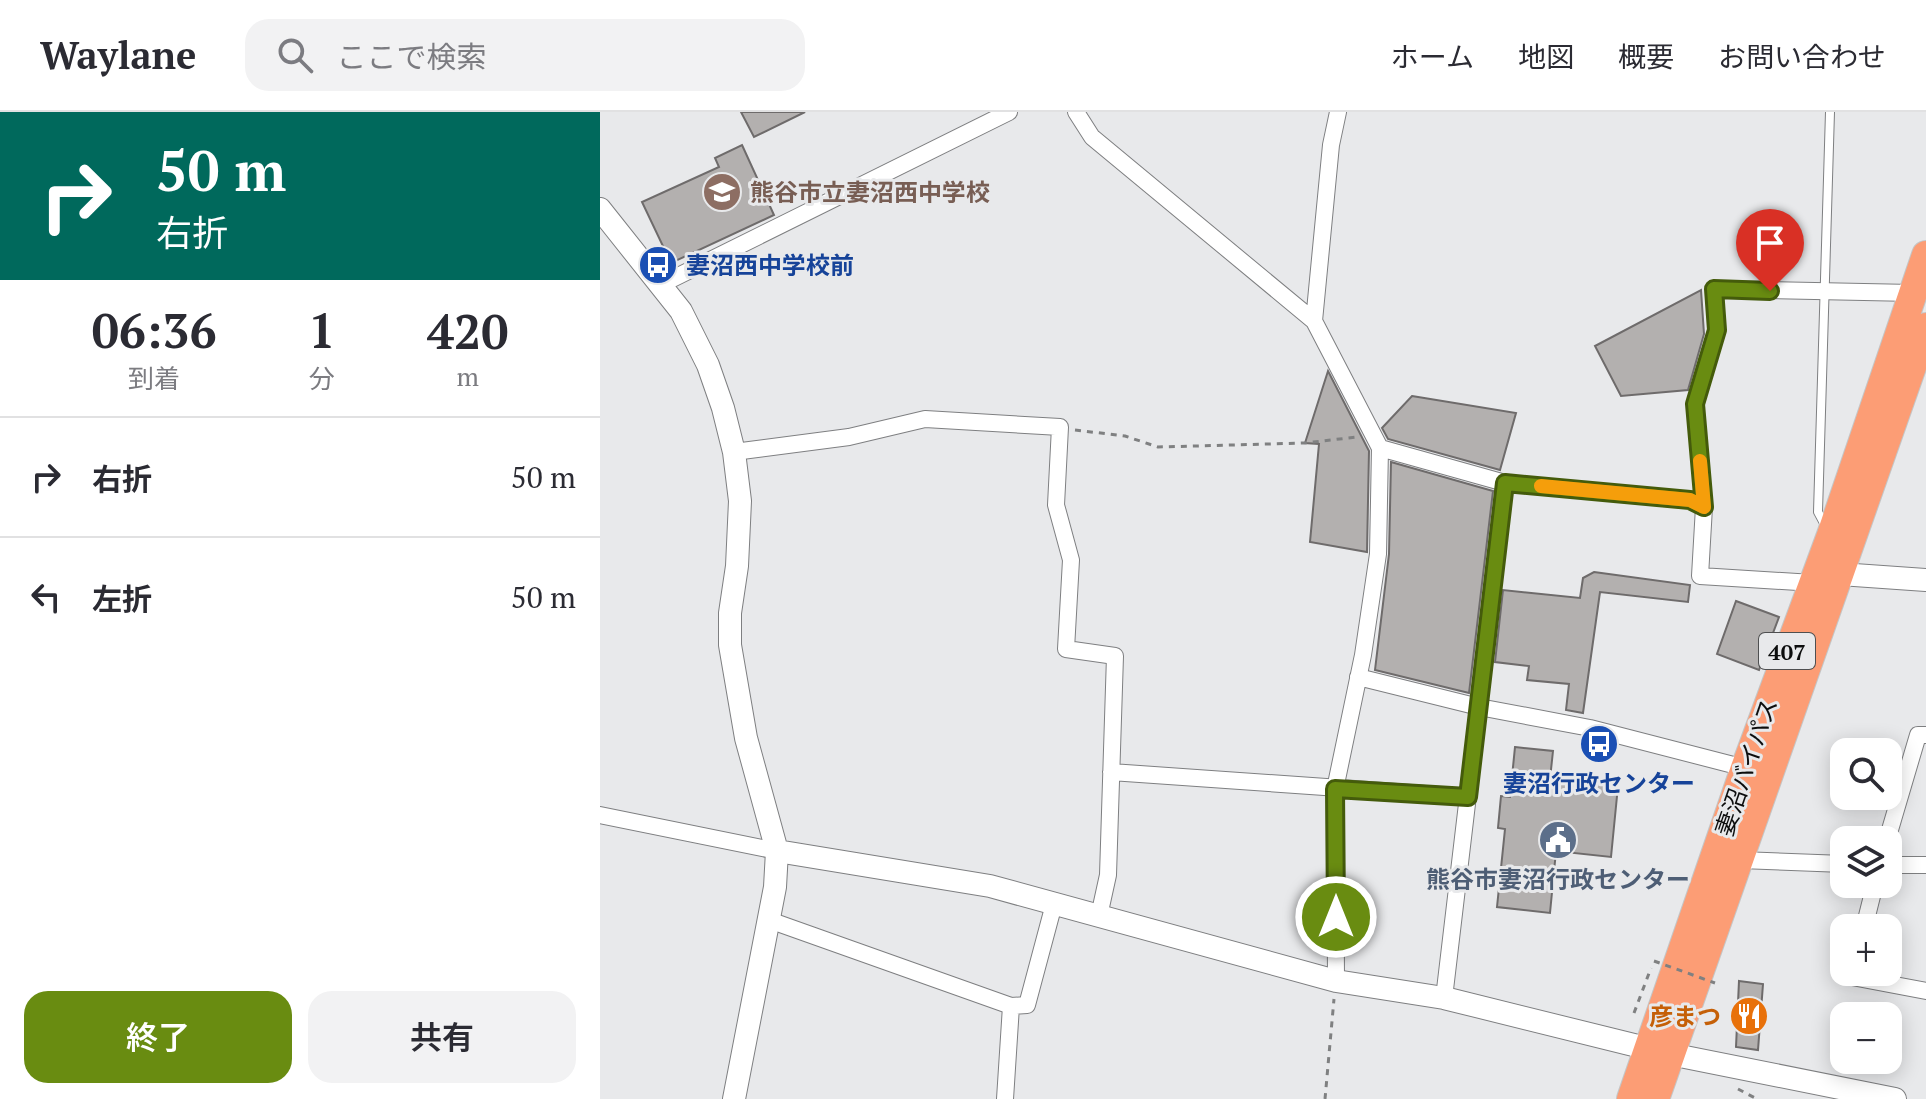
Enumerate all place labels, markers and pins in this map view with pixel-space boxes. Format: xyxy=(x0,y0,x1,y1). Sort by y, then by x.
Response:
school or university icon: 熊谷市立妻沼西中学校 xyxy=(701,171,743,213)
place label: 熊谷市立妻沼西中学校 xyxy=(750,176,990,208)
pin xyxy=(1736,209,1804,291)
bus stop icon: 妻沼西中学校前 xyxy=(637,244,679,286)
place label: 妻沼西中学校前 xyxy=(686,249,854,281)
bus stop icon: 妻沼行政センター xyxy=(1578,723,1620,765)
place label: 妻沼行政センター xyxy=(1503,767,1695,799)
public building icon: 熊谷市妻沼行政センター xyxy=(1537,819,1579,861)
place label: 熊谷市妻沼行政センター xyxy=(1426,863,1690,895)
restaurant icon: 彦まつ xyxy=(1728,995,1770,1037)
place label: 彦まつ xyxy=(1649,1000,1721,1032)

